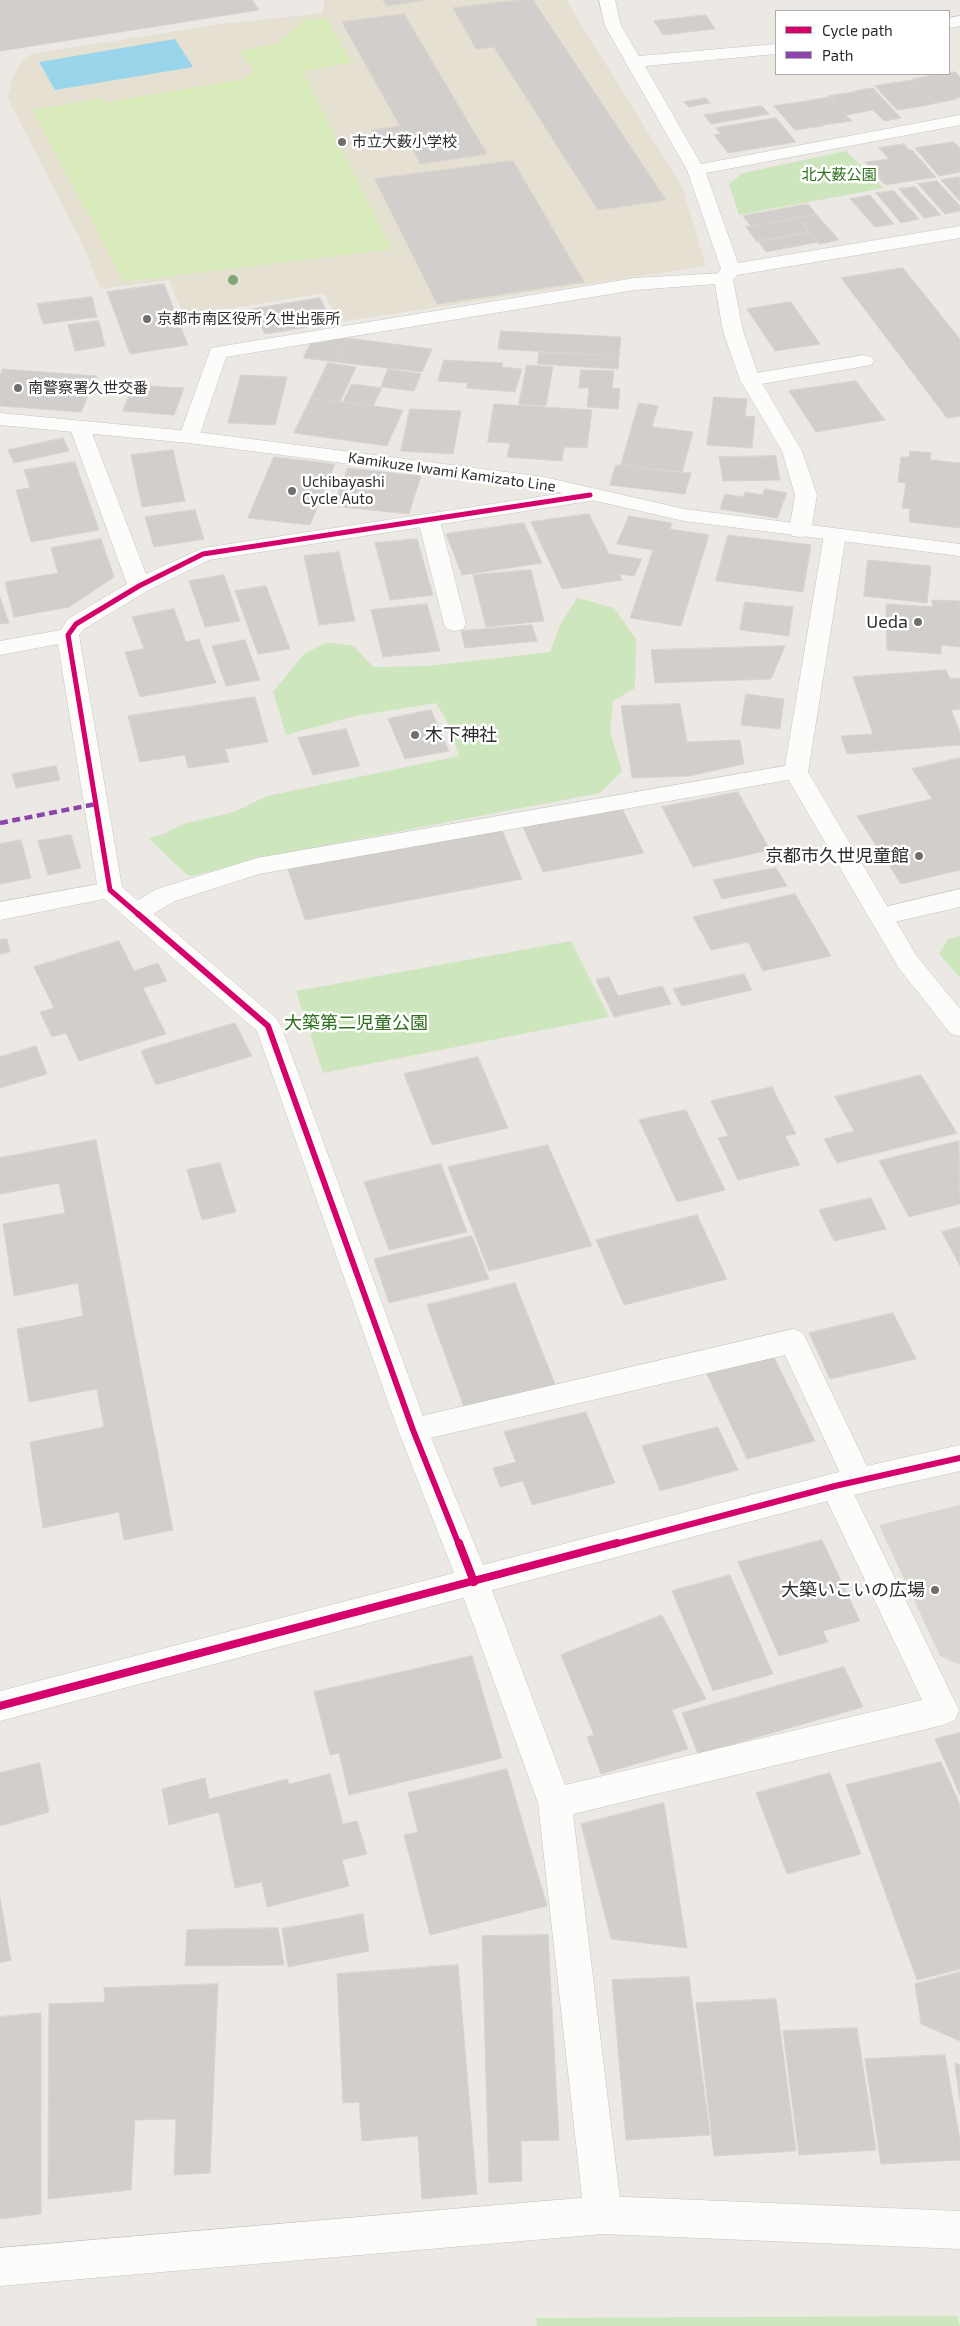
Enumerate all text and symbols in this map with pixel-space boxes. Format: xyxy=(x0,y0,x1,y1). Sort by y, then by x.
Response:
legend xyxy=(775,10,950,75)
text: Cycle path xyxy=(822,21,893,39)
text: Path xyxy=(822,46,853,64)
place label: 市立大薮小学校 xyxy=(352,133,457,151)
marker: 市立大薮小学校 xyxy=(336,136,348,148)
park label: 北大薮公園 xyxy=(802,166,876,184)
place label: 京都市南区役所 久世出張所 xyxy=(157,310,340,328)
marker: 京都市南区役所 久世出張所 xyxy=(141,313,153,325)
place label: 南警察署久世交番 xyxy=(28,379,148,397)
marker: 南警察署久世交番 xyxy=(12,382,24,394)
street label: Kamikuze Iwami Kamizato Line xyxy=(347,449,557,495)
place label: Uchibayashi Cycle Auto xyxy=(302,473,385,508)
marker: Uchibayashi Cycle Auto xyxy=(286,485,298,497)
place label: Ueda xyxy=(866,611,908,633)
marker: Ueda xyxy=(912,616,924,628)
place label: 木下神社 xyxy=(425,724,497,746)
marker: 木下神社 xyxy=(409,729,421,741)
place label: 京都市久世児童館 xyxy=(765,845,909,867)
marker: 京都市久世児童館 xyxy=(913,850,925,862)
park label: 大築第二児童公園 xyxy=(284,1012,428,1034)
place label: 大築いこいの広場 xyxy=(781,1579,925,1601)
marker: 大築いこいの広場 xyxy=(929,1584,941,1596)

